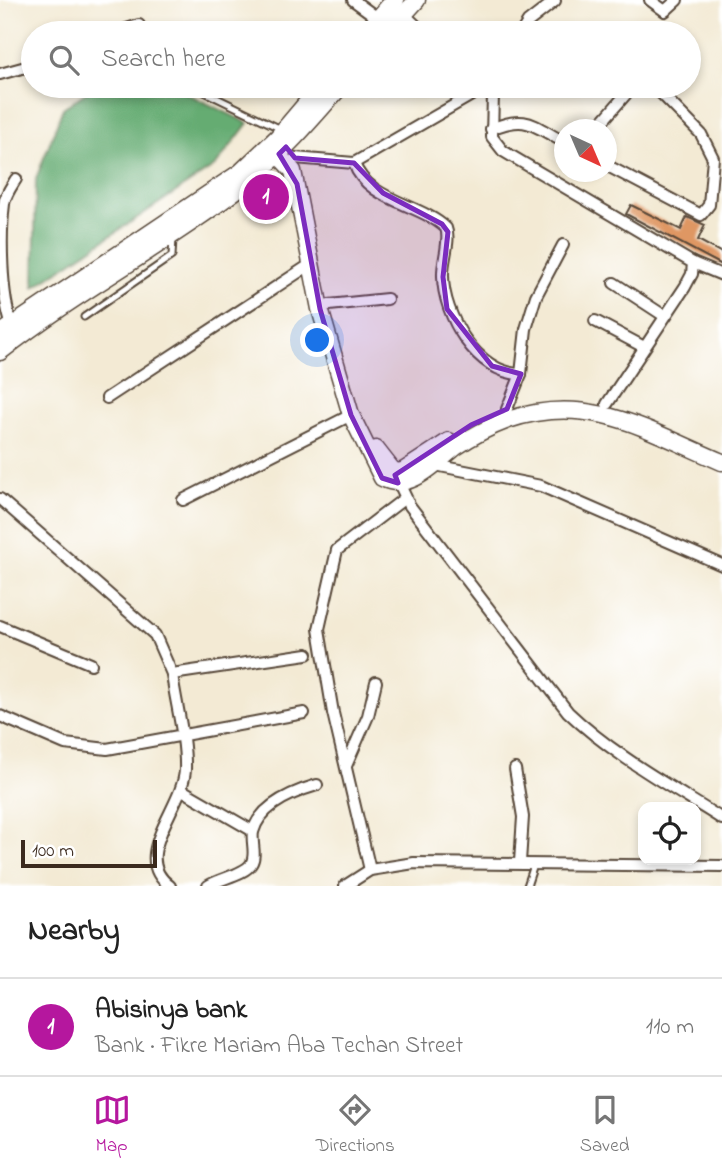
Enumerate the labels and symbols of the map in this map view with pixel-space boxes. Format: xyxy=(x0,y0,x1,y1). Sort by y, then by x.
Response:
north arrow xyxy=(554,119,617,182)
pin: 1 xyxy=(243,171,289,223)
your location xyxy=(300,323,334,357)
scale bar xyxy=(21,837,158,869)

